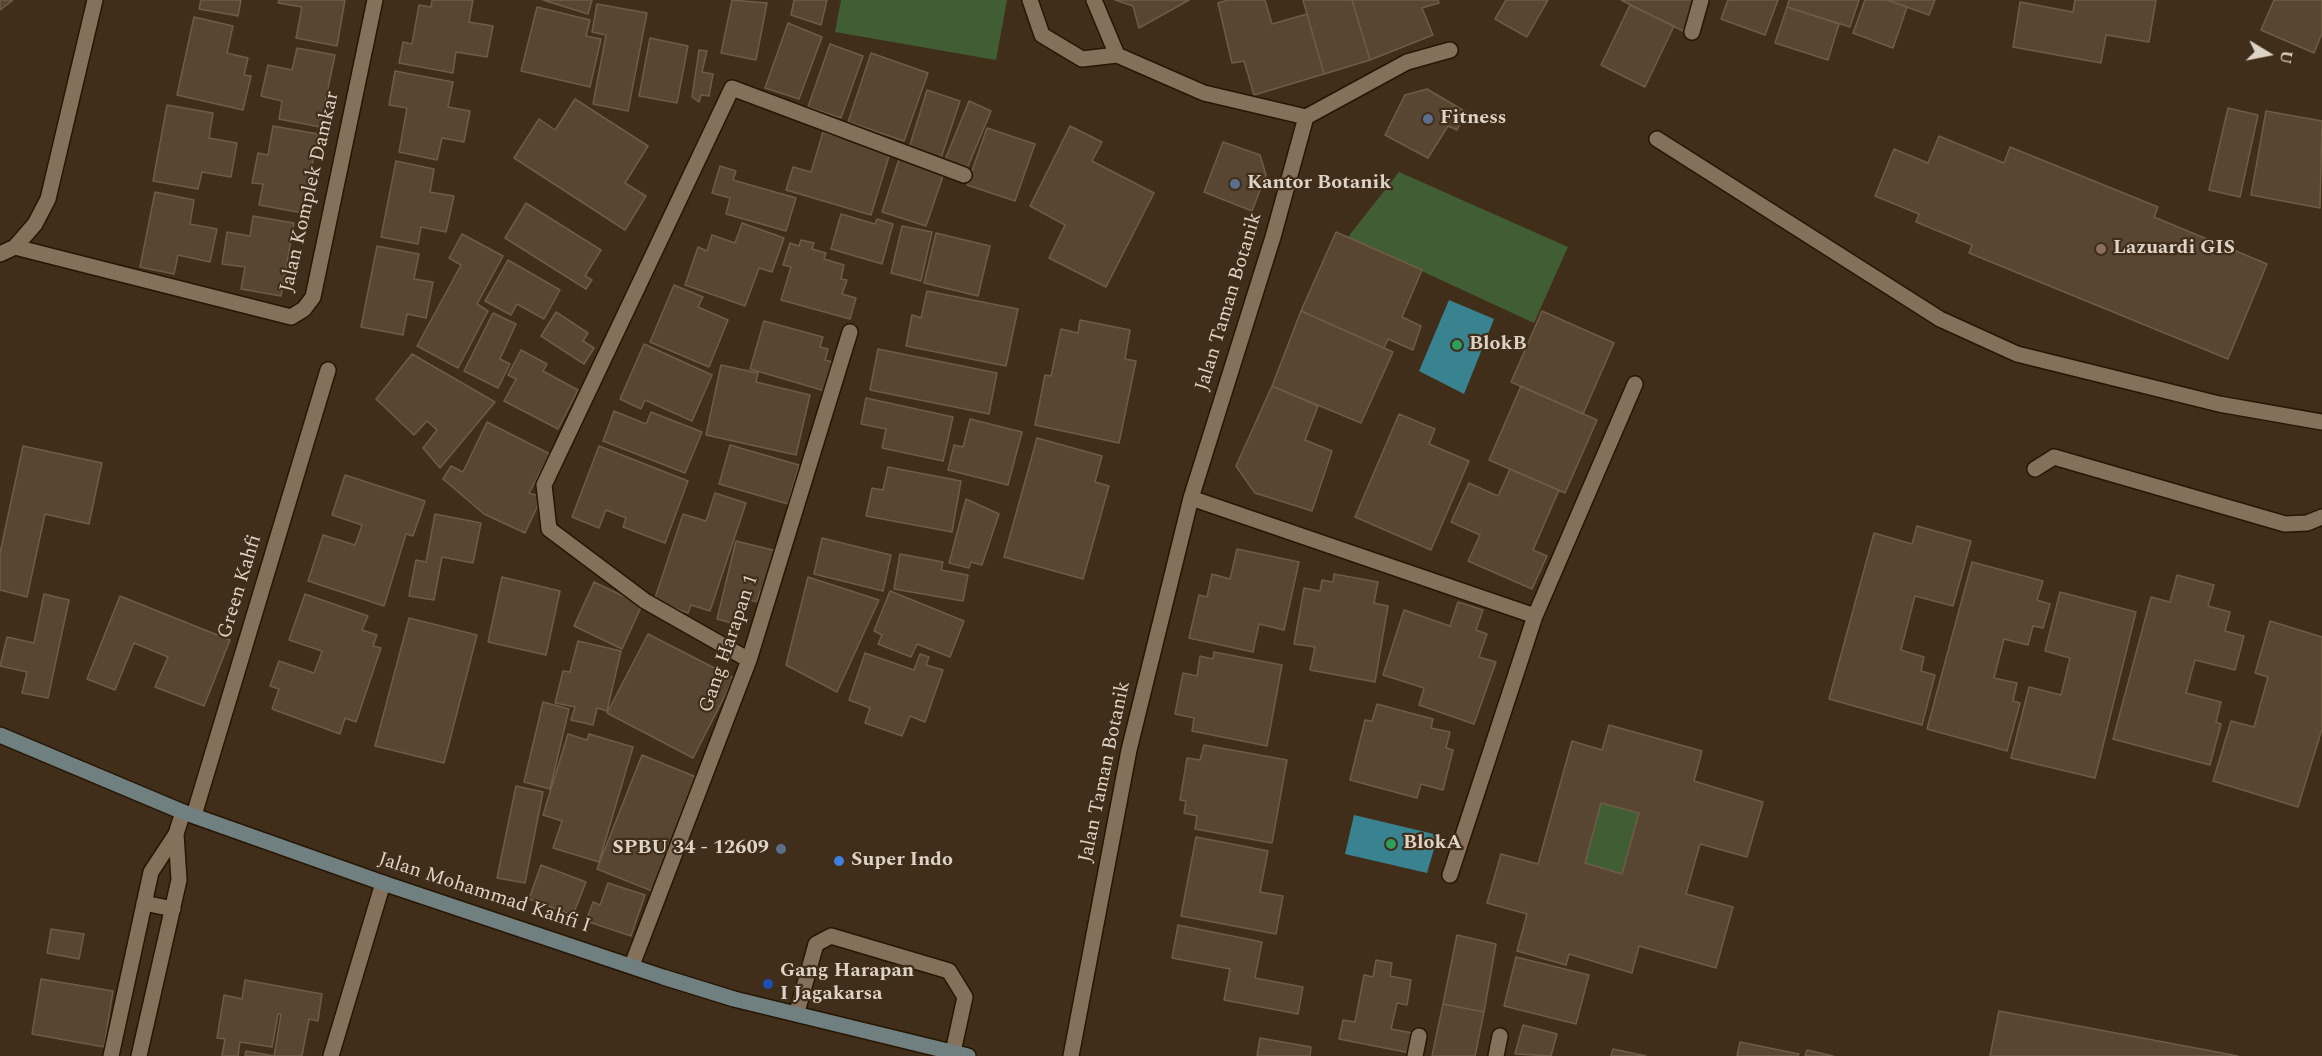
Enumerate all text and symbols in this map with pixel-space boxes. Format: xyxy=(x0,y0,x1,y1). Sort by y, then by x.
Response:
north arrow xyxy=(2238,24,2298,84)
text: U xyxy=(2273,48,2299,66)
street label: Jalan Komplek Damkar xyxy=(276,89,346,295)
place label: Fitness xyxy=(1440,107,1507,131)
marker: Fitness xyxy=(1421,112,1435,126)
place label: Kantor Botanik xyxy=(1247,172,1391,196)
marker: Kantor Botanik xyxy=(1228,177,1242,191)
street label: Jalan Taman Botanik xyxy=(1191,210,1269,394)
place label: Lazuardi GIS xyxy=(2113,237,2235,261)
marker: Lazuardi GIS xyxy=(2094,242,2108,256)
place label: BlokB xyxy=(1469,333,1527,357)
marker: BlokB xyxy=(1450,338,1464,352)
street label: Green Kahfi xyxy=(214,532,268,642)
street label: Gang Harapan 1 xyxy=(695,572,765,716)
street label: Jalan Taman Botanik xyxy=(1075,679,1137,865)
place label: BlokA xyxy=(1403,832,1462,856)
place label: SPBU 34 - 12609 xyxy=(612,837,769,861)
marker: BlokA xyxy=(1384,837,1398,851)
marker: SPBU 34 - 12609 xyxy=(774,842,788,856)
street label: Jalan Mohammad Kahfi I xyxy=(375,848,593,940)
place label: Super Indo xyxy=(851,849,953,873)
marker: Super Indo xyxy=(832,854,846,868)
place label: Gang Harapan I Jagakarsa xyxy=(780,960,914,1007)
marker: Gang Harapan I Jagakarsa xyxy=(761,977,775,991)

